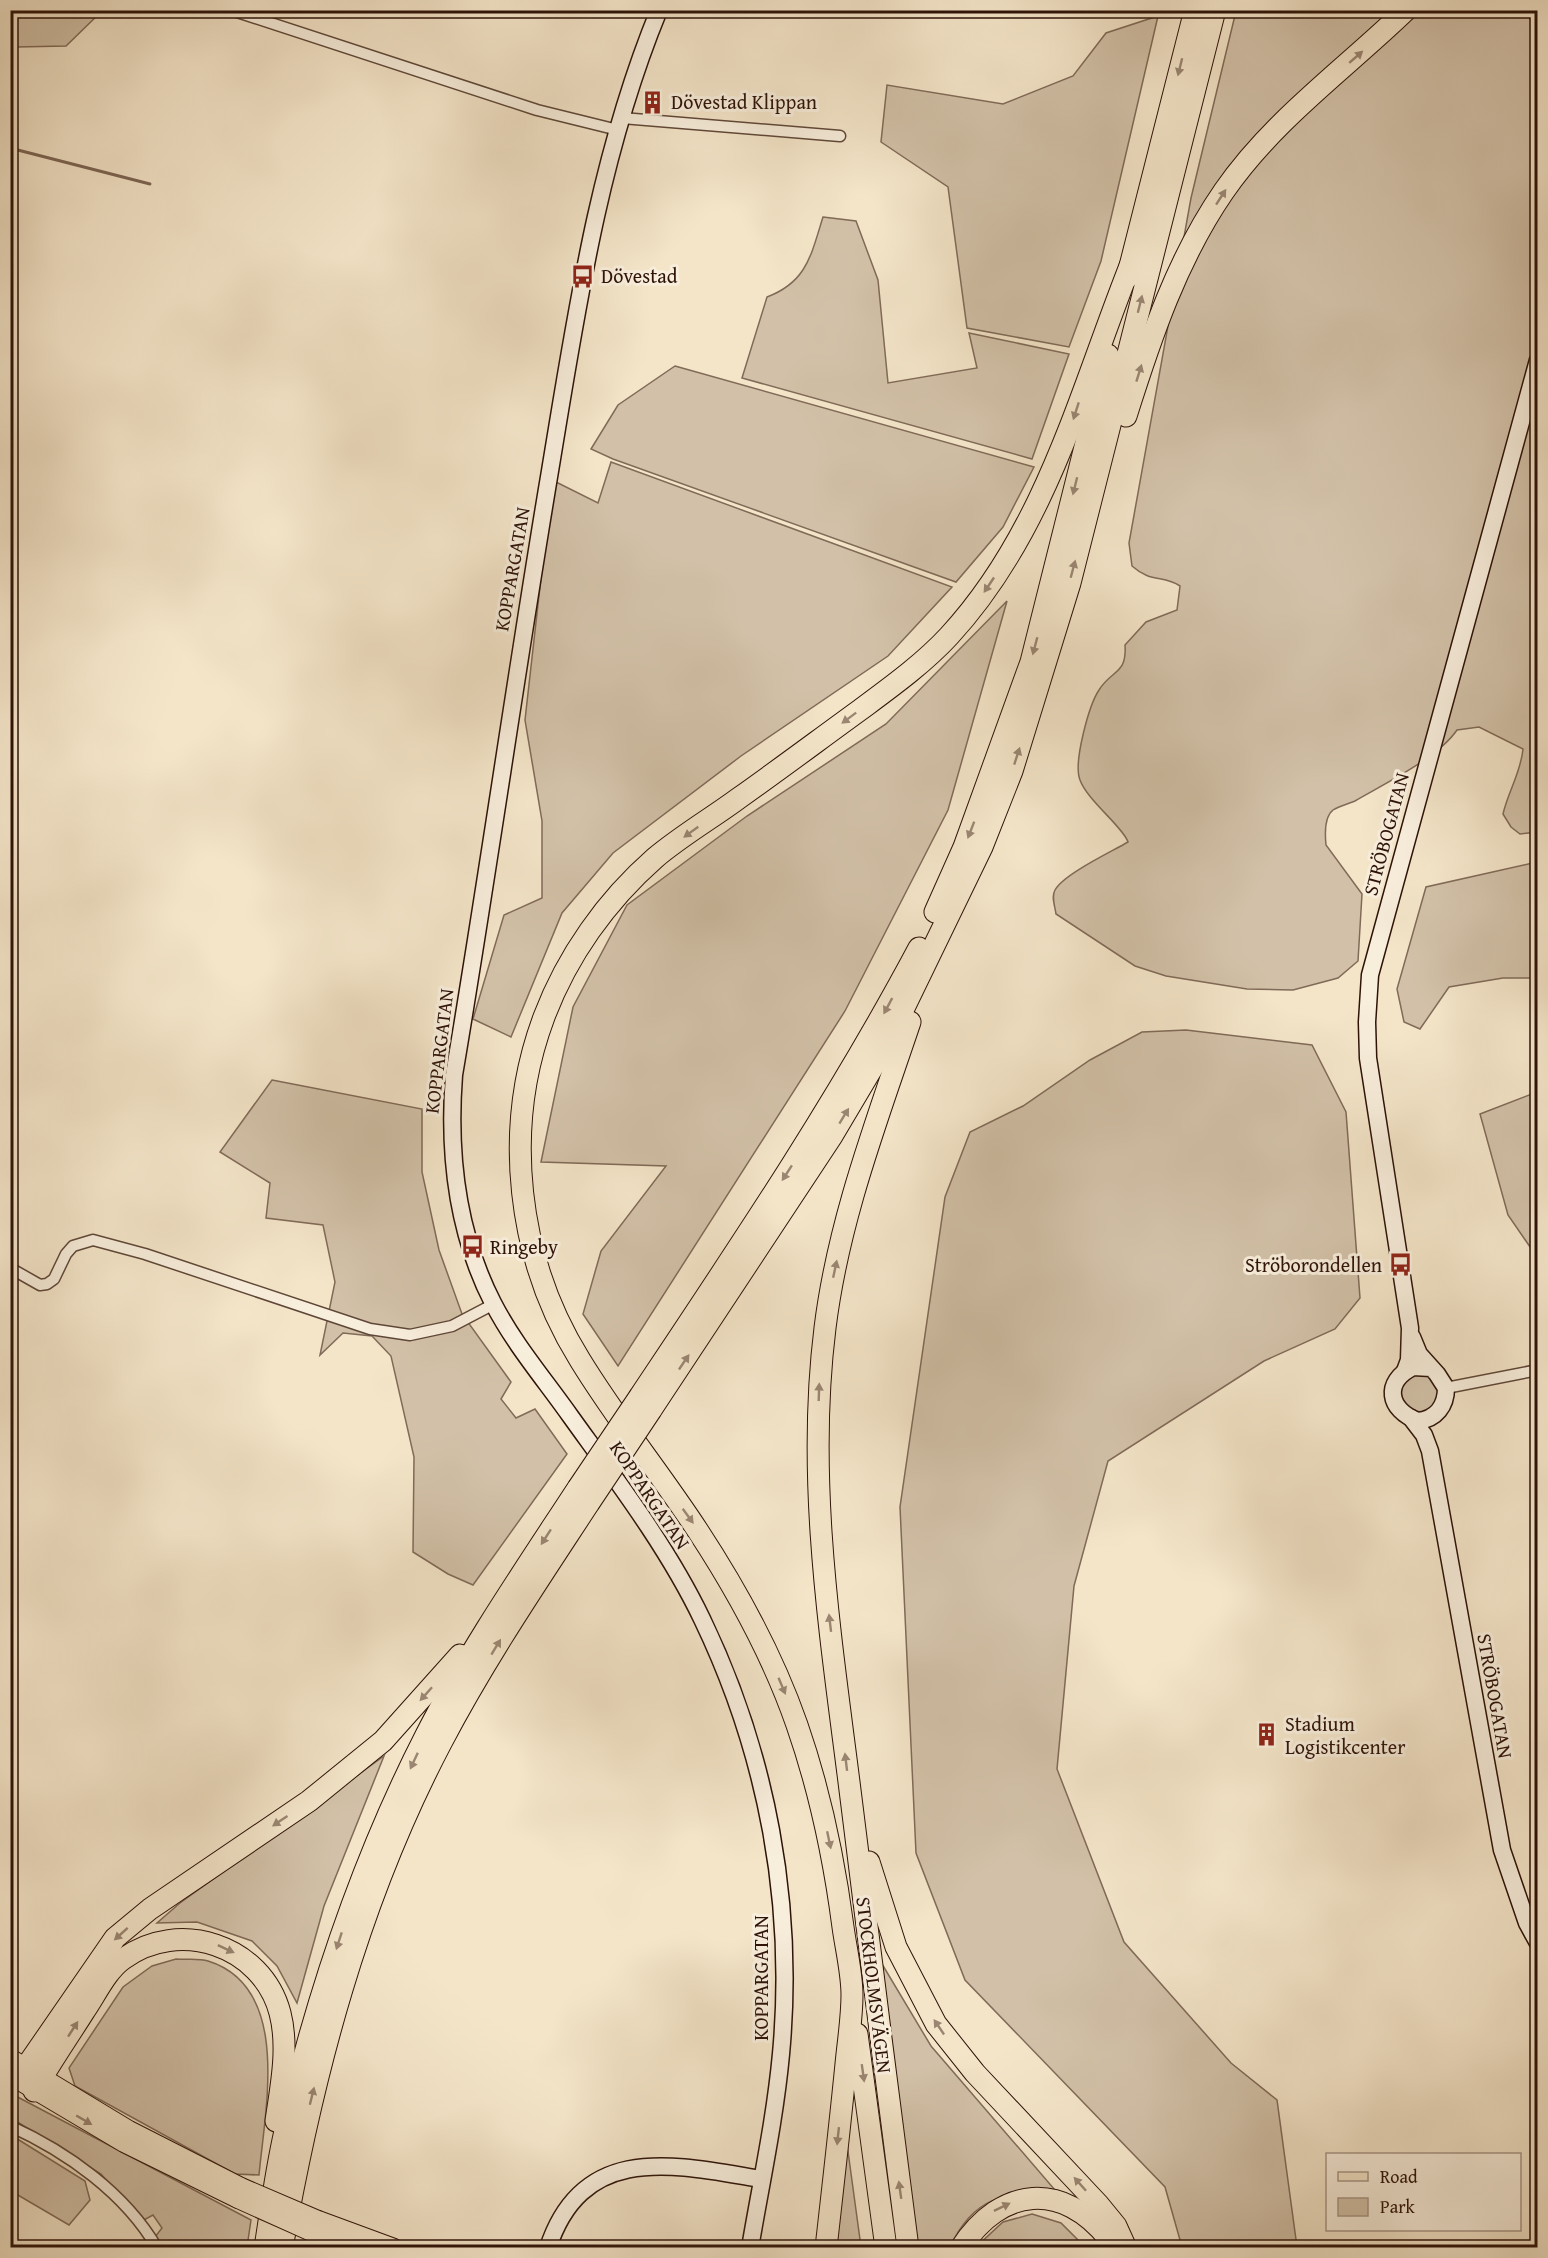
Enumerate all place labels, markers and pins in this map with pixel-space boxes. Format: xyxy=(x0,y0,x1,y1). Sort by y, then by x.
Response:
place label: Dövestad Klippan xyxy=(671,87,817,116)
building icon: Dövestad Klippan xyxy=(640,89,666,115)
place label: Dövestad xyxy=(601,261,678,290)
bus stop icon: Dövestad xyxy=(570,263,596,289)
place label: Ringeby xyxy=(490,1232,558,1261)
bus stop icon: Ringeby xyxy=(459,1234,485,1260)
place label: Ströborondellen xyxy=(1245,1250,1382,1279)
bus stop icon: Ströborondellen xyxy=(1387,1252,1413,1278)
place label: Stadium Logistikcenter xyxy=(1285,1709,1405,1761)
building icon: Stadium Logistikcenter xyxy=(1254,1722,1280,1748)

